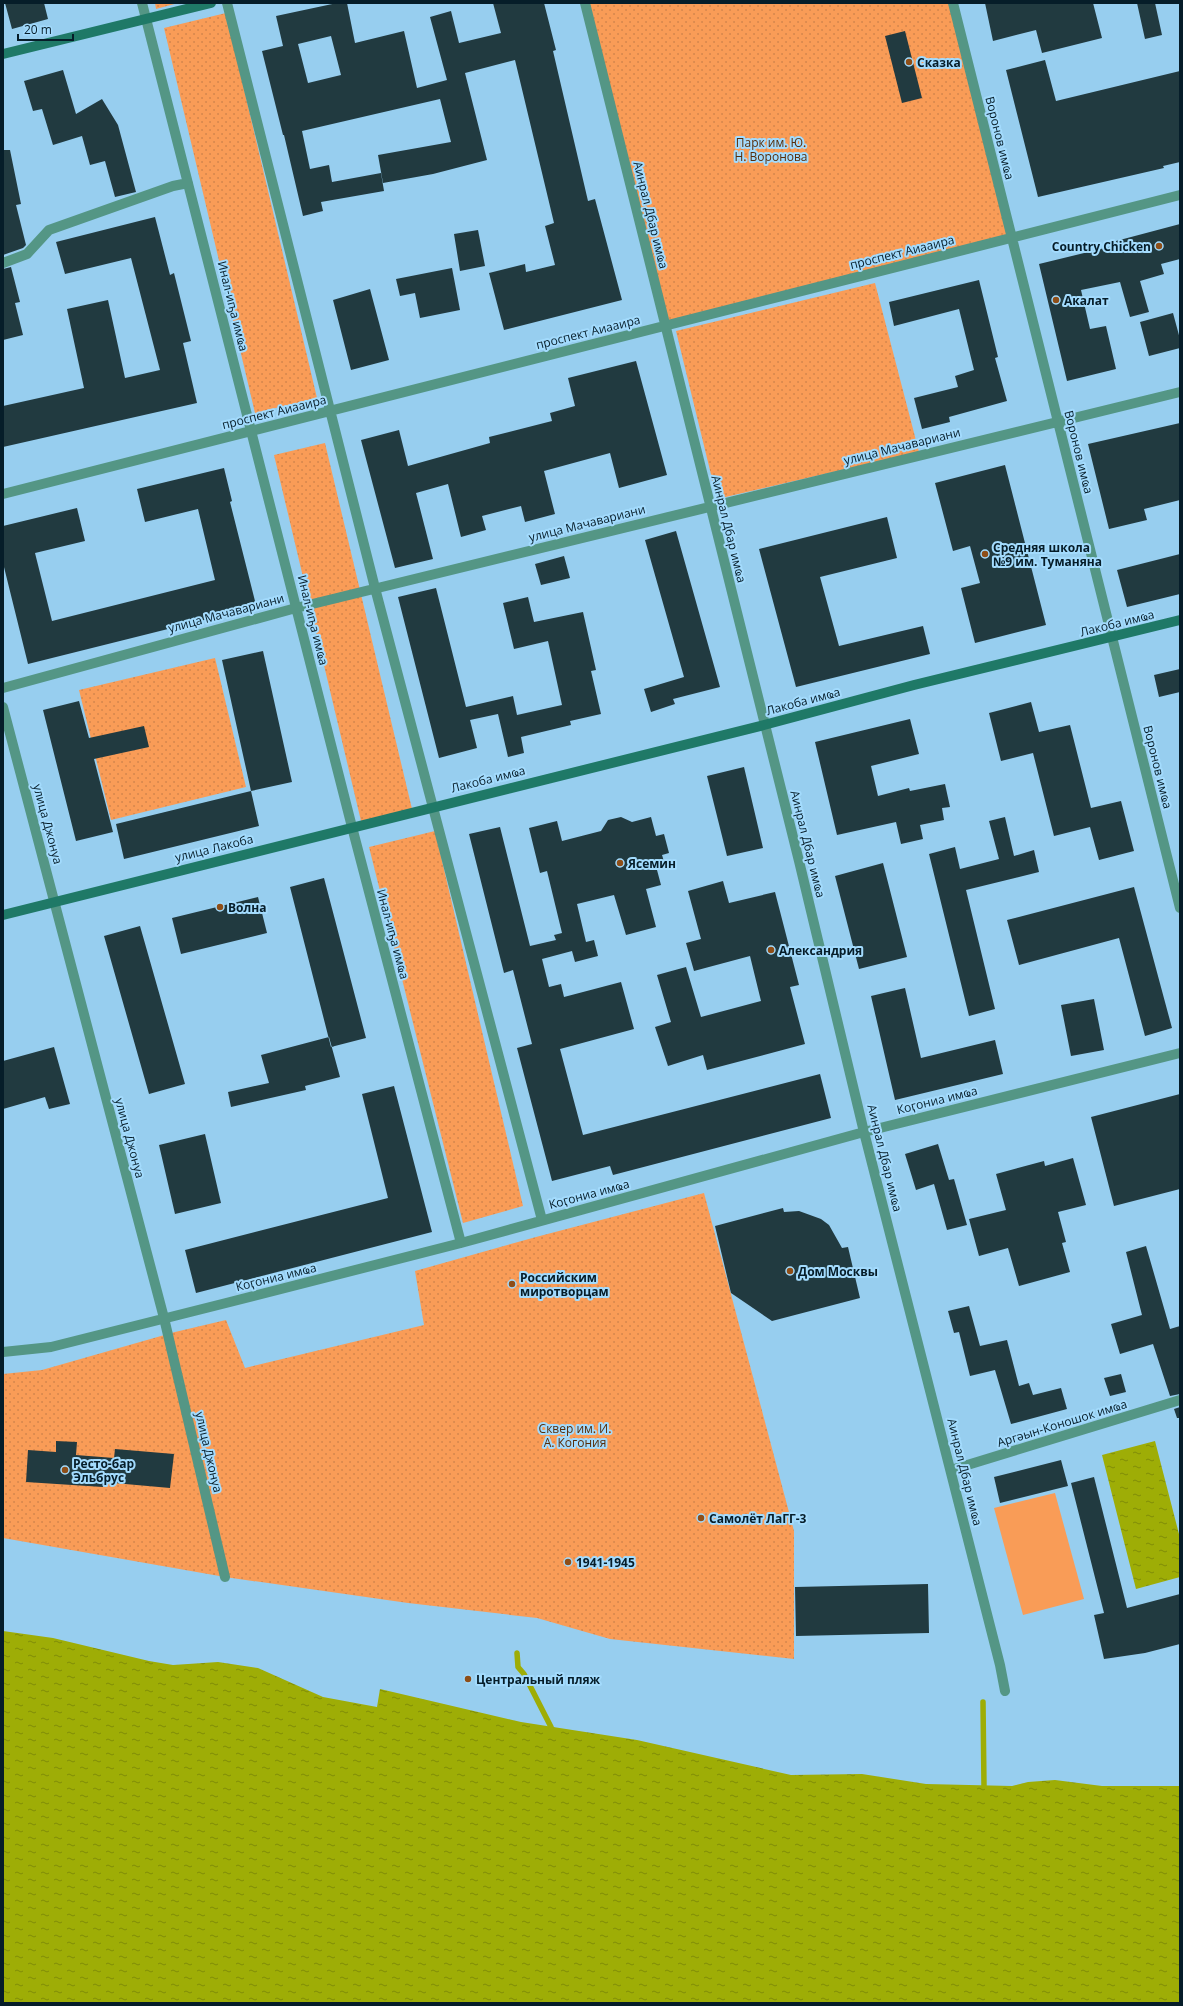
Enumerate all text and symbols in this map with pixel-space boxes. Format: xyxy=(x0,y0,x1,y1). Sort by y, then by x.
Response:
scale bar xyxy=(18,16,73,42)
text: 20 m xyxy=(24,21,52,38)
place label: Сказка xyxy=(917,54,961,71)
marker: Сказка xyxy=(904,57,914,67)
street label: Воронов имҩа xyxy=(981,95,1019,181)
park label: Парк им. Ю. Н. Воронова xyxy=(734,134,808,165)
street label: Аинрал Дбар имҩа xyxy=(629,160,673,270)
street label: проспект Аиааира xyxy=(848,231,956,273)
place label: Country Chicken xyxy=(1052,238,1151,255)
marker: Country Chicken xyxy=(1154,241,1164,251)
street label: Инал-иҧа имҩа xyxy=(214,259,252,353)
place label: Акалат xyxy=(1064,292,1109,309)
marker: Акалат xyxy=(1051,295,1061,305)
street label: проспект Аиааира xyxy=(534,311,642,353)
street label: проспект Аиааира xyxy=(220,391,328,433)
street label: Воронов имҩа xyxy=(1060,409,1098,495)
street label: улица Мачавариани xyxy=(842,423,962,469)
street label: Аинрал Дбар имҩа xyxy=(707,474,751,584)
street label: улица Мачавариани xyxy=(527,500,647,546)
place label: Средняя школа №9 им. Туманяна xyxy=(993,539,1102,570)
marker: Средняя школа №9 им. Туманяна xyxy=(980,549,990,559)
street label: Инал-иҧа имҩа xyxy=(294,573,332,667)
street label: улица Мачавариани xyxy=(166,589,286,637)
street label: Лакоба имҩа xyxy=(1078,606,1156,640)
street label: Лакоба имҩа xyxy=(764,683,842,719)
street label: Воронов имҩа xyxy=(1139,724,1177,810)
street label: Лакоба имҩа xyxy=(449,762,527,796)
street label: улица Джонуа xyxy=(29,782,67,866)
street label: Аинрал Дбар имҩа xyxy=(786,789,830,899)
street label: улица Лакоба xyxy=(173,830,255,866)
place label: Ясемин xyxy=(627,855,676,872)
marker: Ясемин xyxy=(615,858,625,868)
street label: Инал-иҧа имҩа xyxy=(373,887,413,981)
place label: Волна xyxy=(228,899,266,916)
marker: Волна xyxy=(215,902,225,912)
place label: Александрия xyxy=(779,942,862,959)
marker: Александрия xyxy=(766,945,776,955)
street label: Коӷониа имҩа xyxy=(895,1082,979,1118)
street label: улица Джонуа xyxy=(111,1096,149,1180)
street label: Аинрал Дбар имҩа xyxy=(863,1103,907,1213)
street label: Коӷониа имҩа xyxy=(547,1175,631,1213)
street label: Коӷониа имҩа xyxy=(234,1259,318,1295)
place label: Дом Москвы xyxy=(798,1263,878,1280)
marker: Дом Москвы xyxy=(785,1266,795,1276)
place label: Российским миротворцам xyxy=(520,1269,609,1300)
marker: Российским миротворцам xyxy=(507,1279,517,1289)
street label: Аргәын-Коношок имҩа xyxy=(995,1395,1129,1451)
street label: улица Джонуа xyxy=(191,1410,227,1494)
street label: Аинрал Дбар имҩа xyxy=(943,1417,987,1527)
park label: Сквер им. И. А. Когония xyxy=(539,1420,611,1451)
place label: Ресто-бар Эльбрус xyxy=(73,1455,134,1486)
marker: Ресто-бар Эльбрус xyxy=(60,1465,70,1475)
place label: Самолёт ЛаГГ-3 xyxy=(709,1510,807,1527)
marker: Самолёт ЛаГГ-3 xyxy=(696,1513,706,1523)
place label: 1941-1945 xyxy=(576,1554,635,1571)
marker: 1941-1945 xyxy=(563,1557,573,1567)
place label: Центральный пляж xyxy=(476,1671,601,1688)
marker: Центральный пляж xyxy=(463,1674,473,1684)

